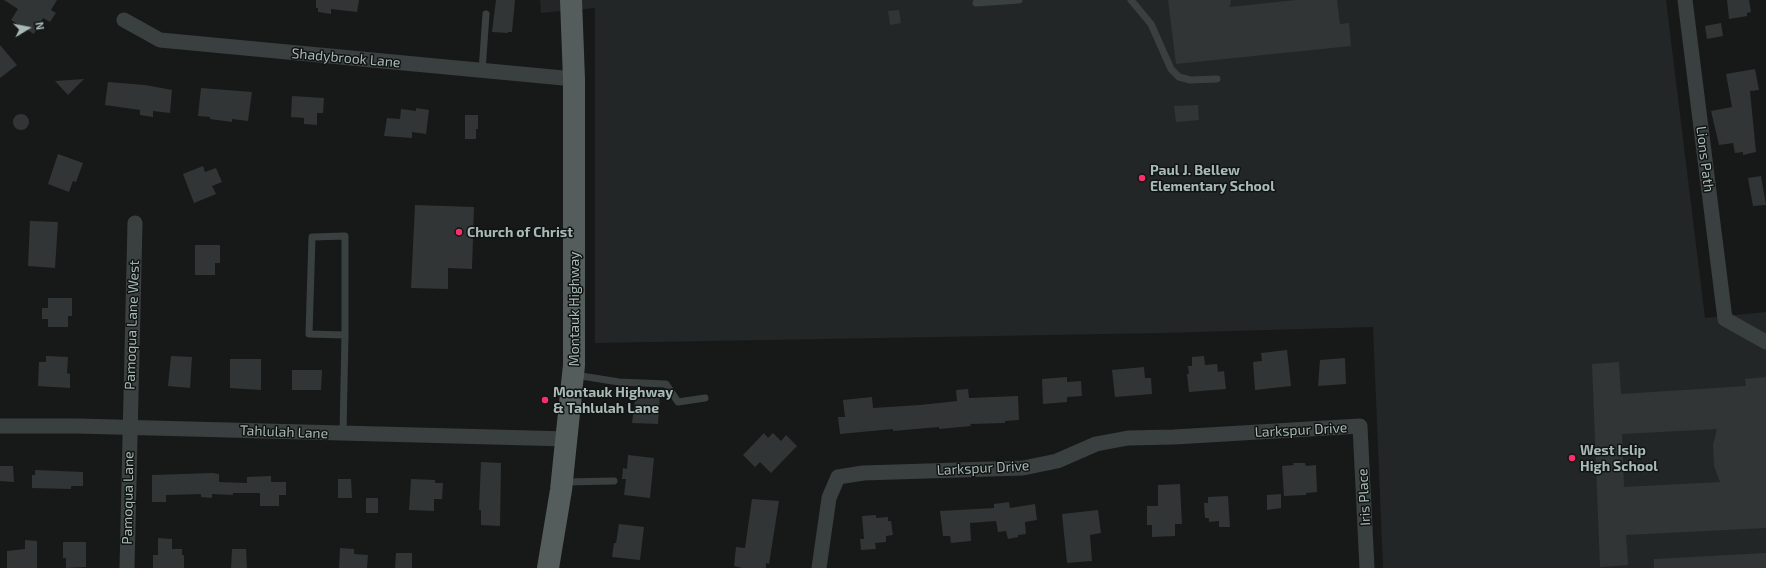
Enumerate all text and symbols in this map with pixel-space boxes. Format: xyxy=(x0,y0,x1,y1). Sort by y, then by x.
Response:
north arrow xyxy=(8,8,48,48)
text: N xyxy=(33,21,47,31)
street label: Shadybrook Lane xyxy=(291,45,401,71)
street label: Lions Path xyxy=(1693,125,1717,193)
place label: Paul J. Bellew Elementary School xyxy=(1150,162,1275,194)
marker: Paul J. Bellew Elementary School xyxy=(1137,173,1147,183)
place label: Church of Christ xyxy=(467,224,573,240)
marker: Church of Christ xyxy=(454,227,464,237)
street label: Montauk Highway xyxy=(566,252,582,366)
street label: Pamoqua Lane West xyxy=(121,260,143,390)
place label: Montauk Highway & Tahlulah Lane xyxy=(553,384,673,416)
marker: Montauk Highway & Tahlulah Lane xyxy=(540,395,550,405)
street label: Larkspur Drive xyxy=(1254,419,1348,441)
street label: Tahlulah Lane xyxy=(240,422,328,442)
place label: West Islip High School xyxy=(1580,442,1658,474)
street label: Pamoqua Lane xyxy=(119,451,137,545)
marker: West Islip High School xyxy=(1567,453,1577,463)
street label: Larkspur Drive xyxy=(936,457,1030,479)
street label: Iris Place xyxy=(1354,468,1374,526)

